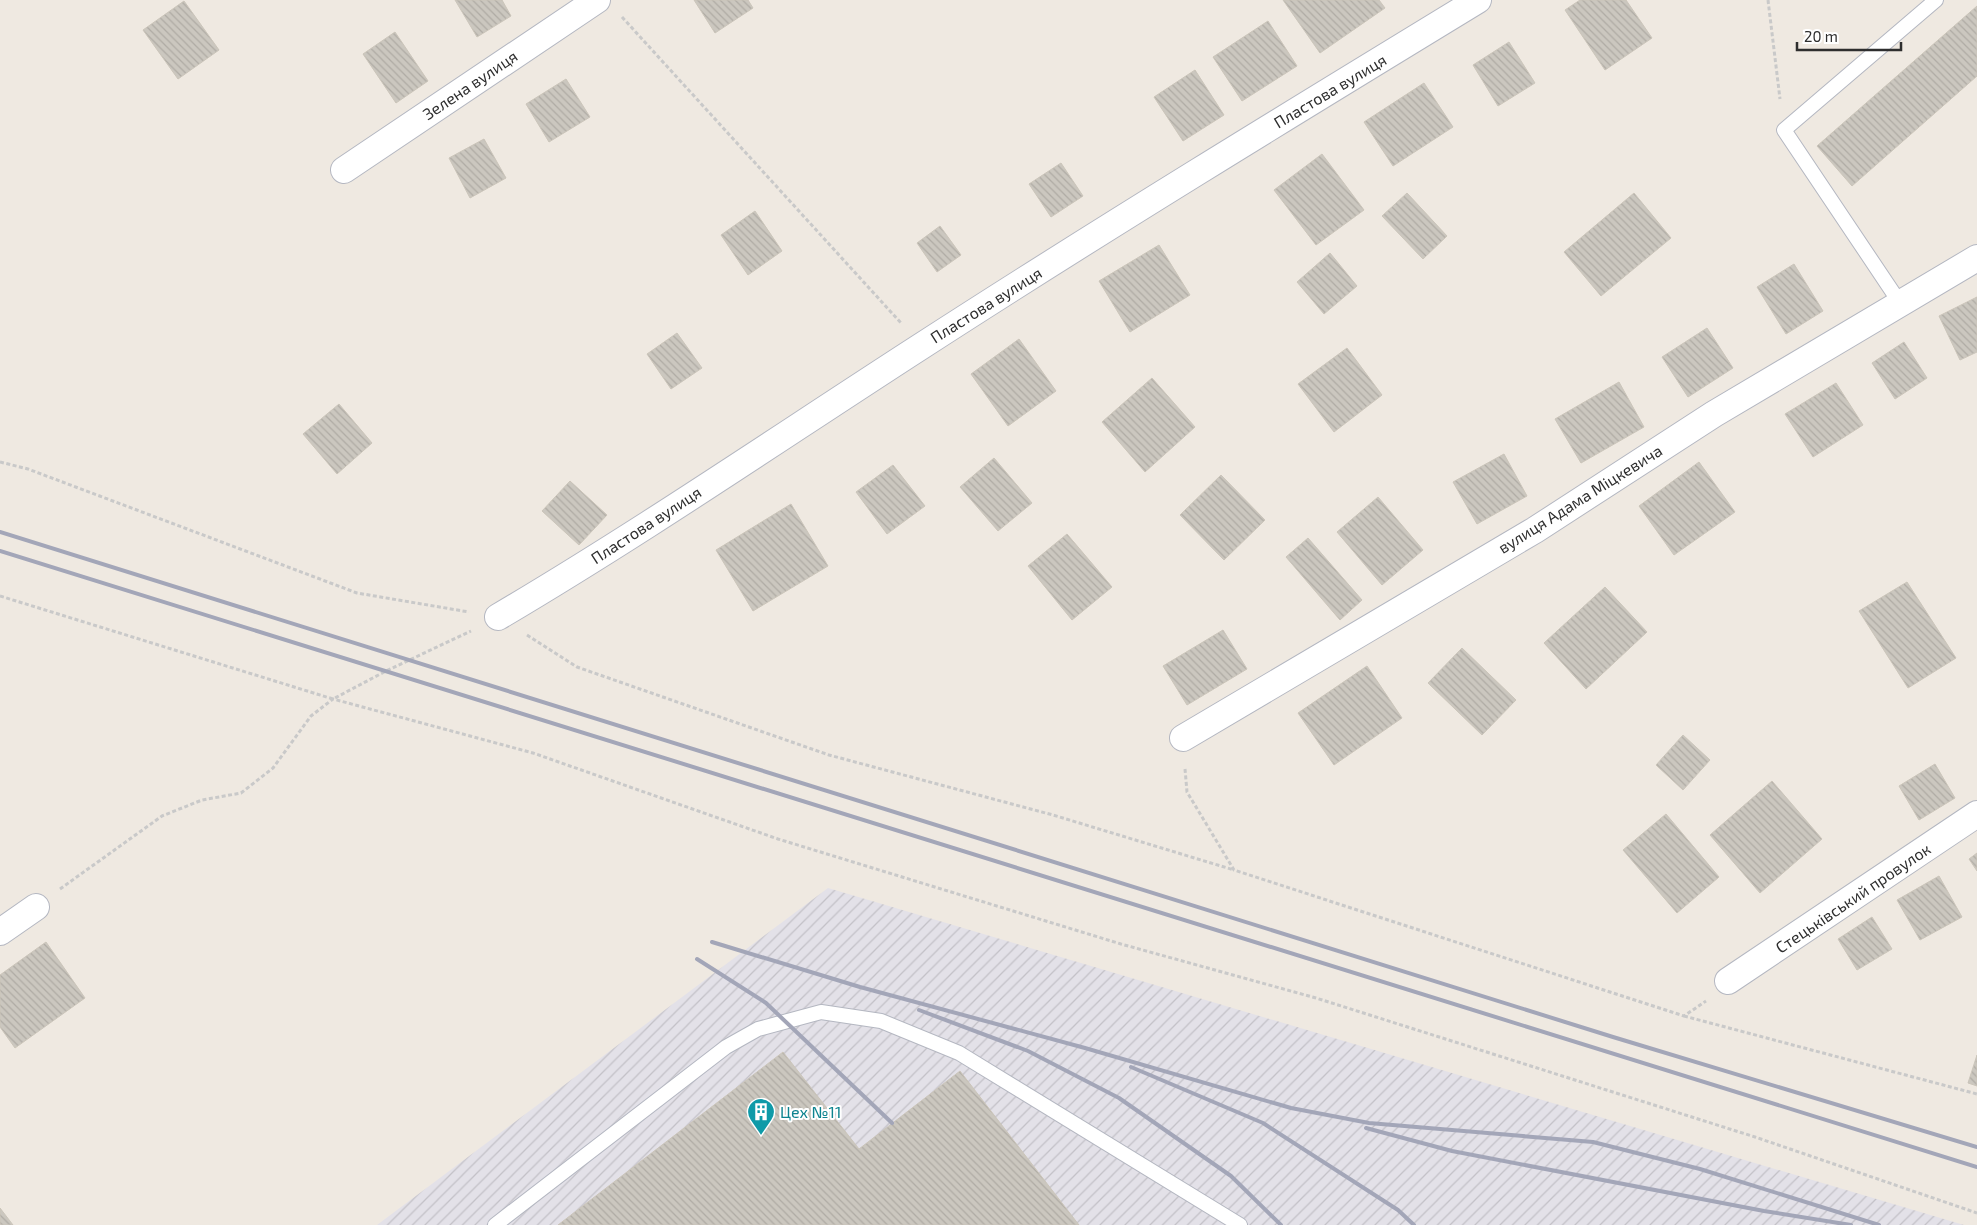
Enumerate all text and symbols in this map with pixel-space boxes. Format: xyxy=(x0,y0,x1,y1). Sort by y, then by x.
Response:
scale bar xyxy=(1797,20,1901,52)
text: 20 m xyxy=(1804,27,1838,45)
street label: Зелена вулиця xyxy=(419,46,521,124)
street label: Пластова вулиця xyxy=(1270,50,1390,132)
street label: Пластова вулиця xyxy=(926,263,1046,347)
street label: вулиця Адама Міцкевича xyxy=(1494,440,1666,558)
street label: Пластова вулиця xyxy=(587,482,705,568)
street label: Стецьківський провулок xyxy=(1772,838,1935,957)
building icon: Цех №11 xyxy=(746,1097,776,1136)
place label: Цех №11 xyxy=(780,1102,841,1121)

